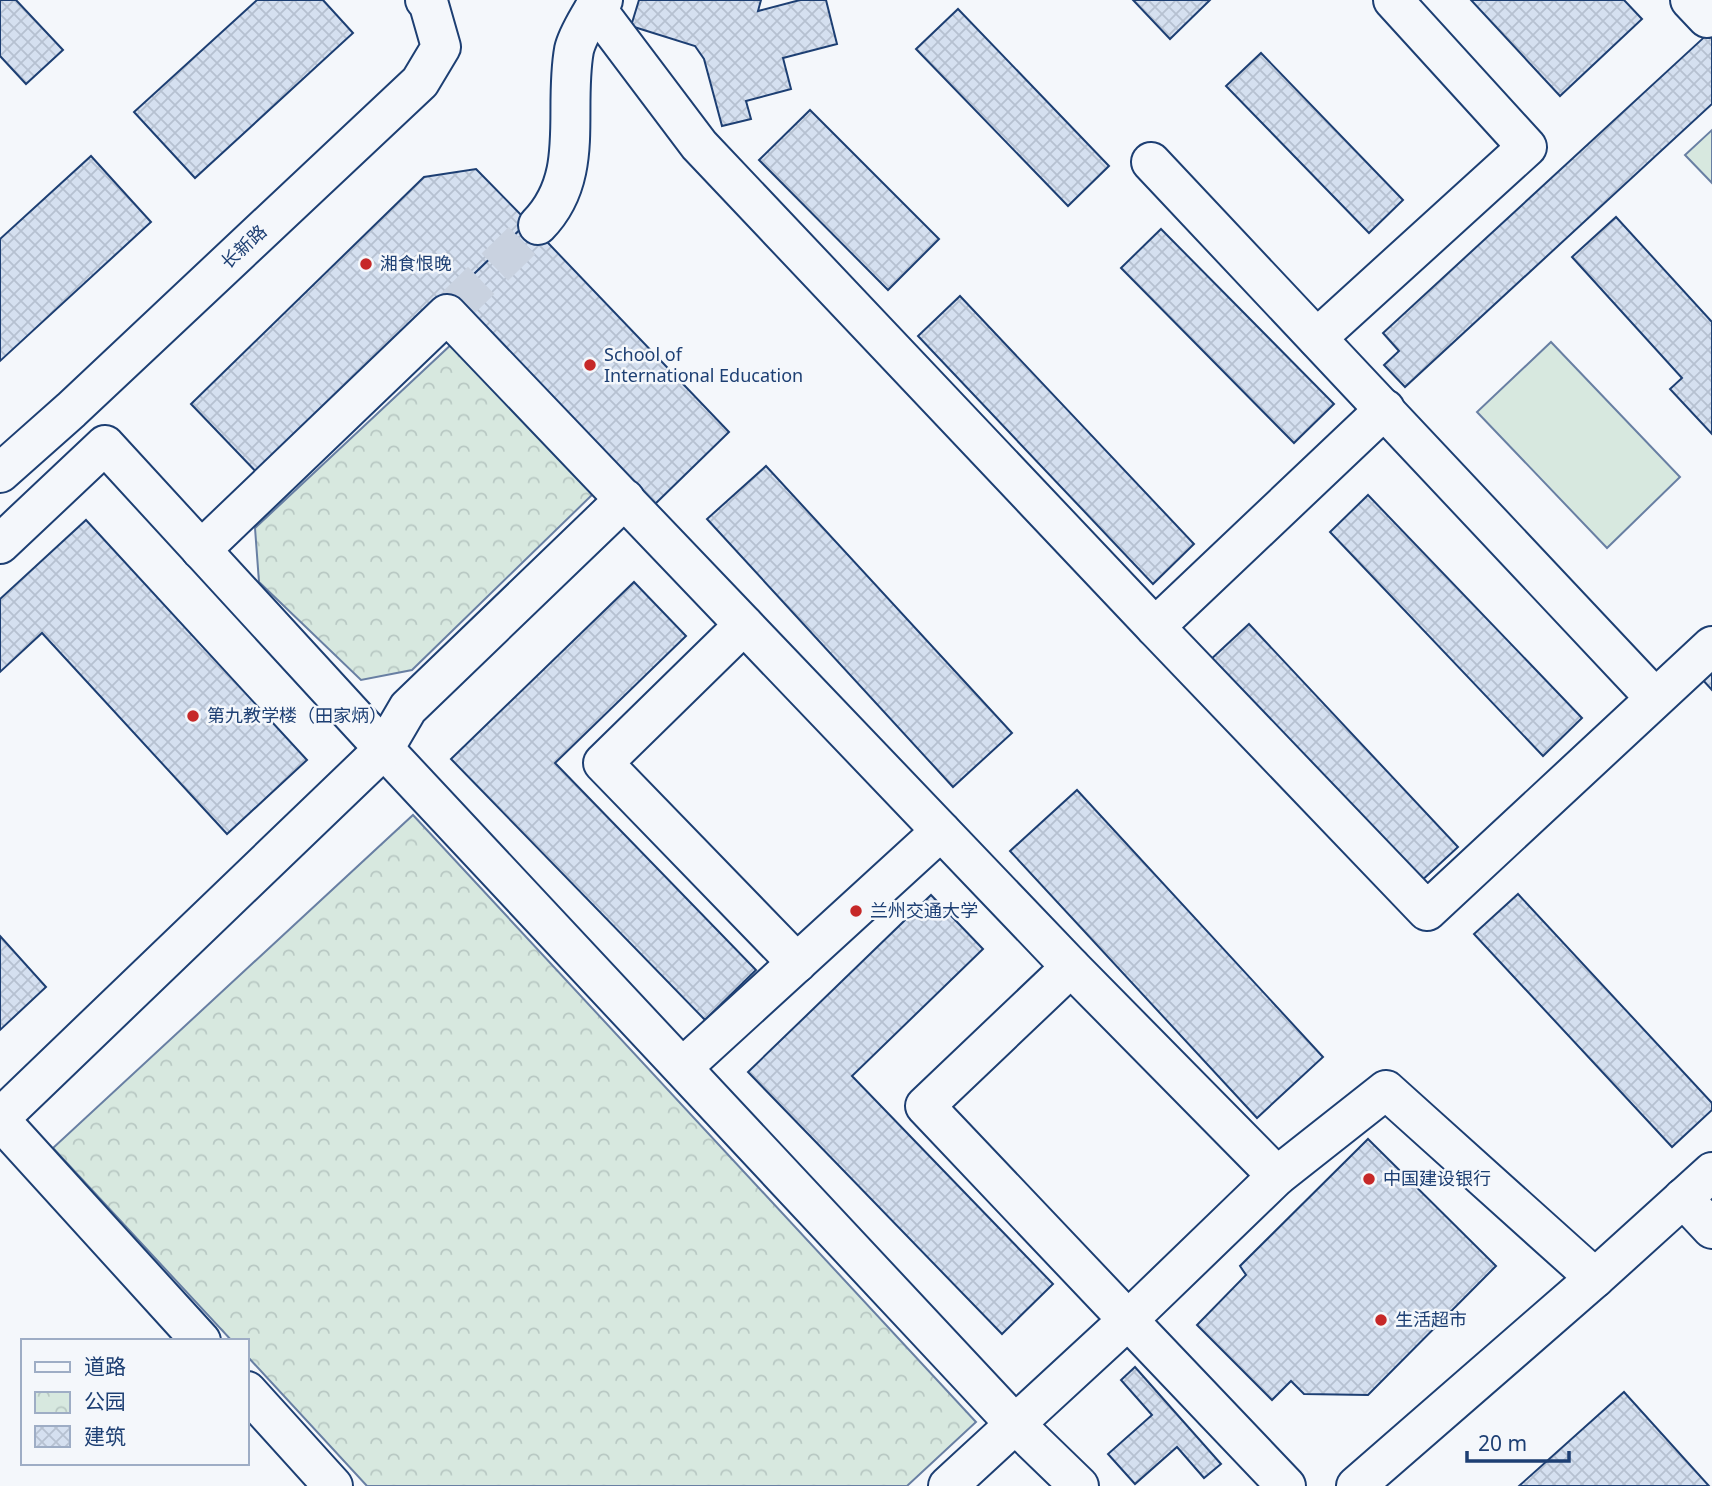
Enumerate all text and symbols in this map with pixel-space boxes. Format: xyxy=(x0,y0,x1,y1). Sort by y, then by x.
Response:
street label: 长新路 xyxy=(215,219,271,273)
place label: 湘食恨晚 xyxy=(380,251,452,275)
marker: 湘食恨晚 xyxy=(358,256,374,272)
place label: School of International Education xyxy=(604,342,803,387)
marker: School of International Education xyxy=(582,357,598,373)
place label: 第九教学楼（田家炳） xyxy=(207,703,387,727)
marker: 第九教学楼（田家炳） xyxy=(185,708,201,724)
place label: 兰州交通大学 xyxy=(870,898,978,922)
marker: 兰州交通大学 xyxy=(848,903,864,919)
place label: 中国建设银行 xyxy=(1383,1166,1491,1190)
marker: 中国建设银行 xyxy=(1361,1171,1377,1187)
place label: 生活超市 xyxy=(1395,1307,1467,1331)
marker: 生活超市 xyxy=(1373,1312,1389,1328)
legend xyxy=(21,1339,248,1465)
text: 道路 xyxy=(84,1352,126,1380)
text: 公园 xyxy=(84,1387,126,1415)
scale bar xyxy=(1467,1420,1568,1464)
text: 建筑 xyxy=(84,1422,126,1450)
text: 20 m xyxy=(1478,1429,1527,1457)

